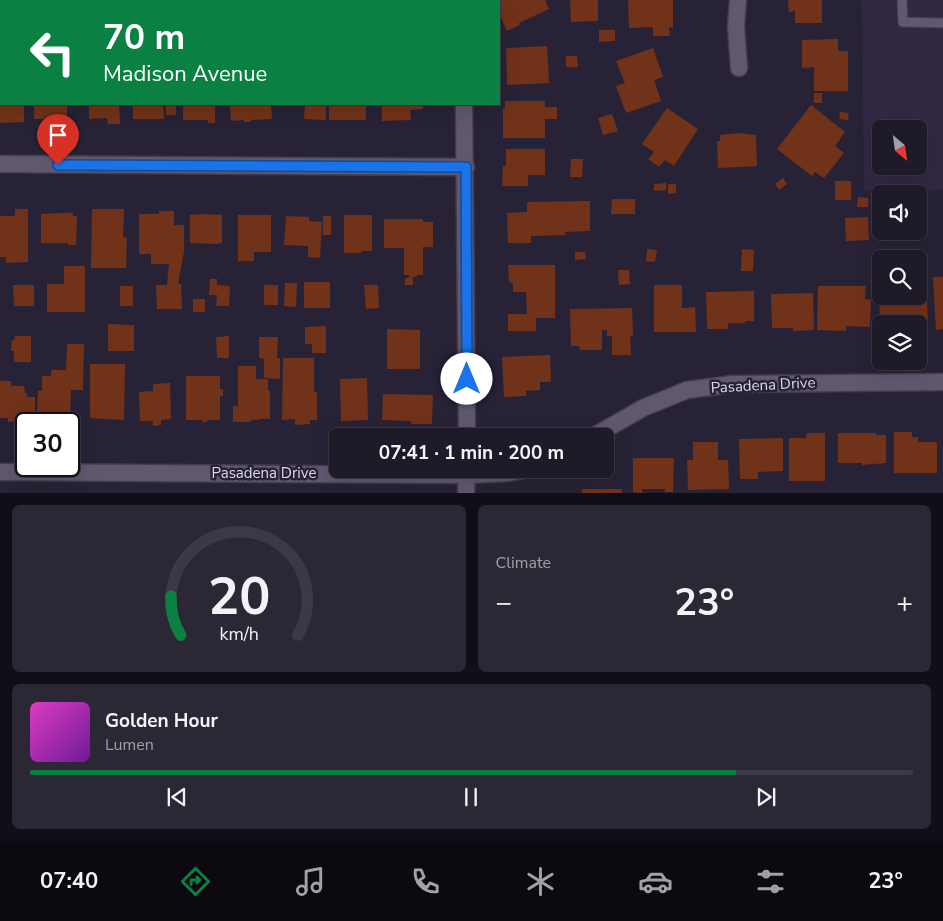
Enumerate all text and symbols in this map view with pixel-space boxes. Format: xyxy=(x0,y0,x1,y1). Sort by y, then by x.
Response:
text: 70 m xyxy=(103,14,185,61)
icon: left xyxy=(20,20,85,85)
text: Madison Avenue xyxy=(103,59,267,89)
pin xyxy=(37,114,79,165)
north arrow xyxy=(872,120,928,175)
map controls xyxy=(872,120,927,370)
icon: arrive xyxy=(44,121,72,149)
button: sound xyxy=(872,185,927,240)
button: search xyxy=(872,250,927,305)
button: layers xyxy=(872,315,927,370)
position arrow xyxy=(440,352,492,404)
street label: Pasadena Drive xyxy=(710,372,816,398)
speed limit sign: 30 xyxy=(15,412,80,477)
text: 07:41 · 1 min · 200 m xyxy=(379,440,564,466)
street label: Pasadena Drive xyxy=(212,463,316,483)
text: Climate xyxy=(496,552,551,574)
text: 20 xyxy=(208,561,270,632)
text: 23° xyxy=(674,577,734,628)
text: − xyxy=(496,584,512,622)
text: + xyxy=(896,584,913,622)
text: km/h xyxy=(219,622,258,646)
text: Golden Hour xyxy=(105,708,218,734)
text: Lumen xyxy=(105,734,154,756)
icon: previous xyxy=(163,783,191,811)
icon: pause xyxy=(457,783,485,811)
icon: next xyxy=(752,783,780,811)
icon: directions xyxy=(178,864,213,899)
icon: music xyxy=(293,864,328,899)
icon: phone xyxy=(408,864,443,899)
icon: climate xyxy=(523,864,558,899)
icon: car xyxy=(638,864,673,899)
icon: filters xyxy=(753,864,788,899)
text: 07:40 xyxy=(40,866,98,896)
text: 23° xyxy=(868,866,903,896)

